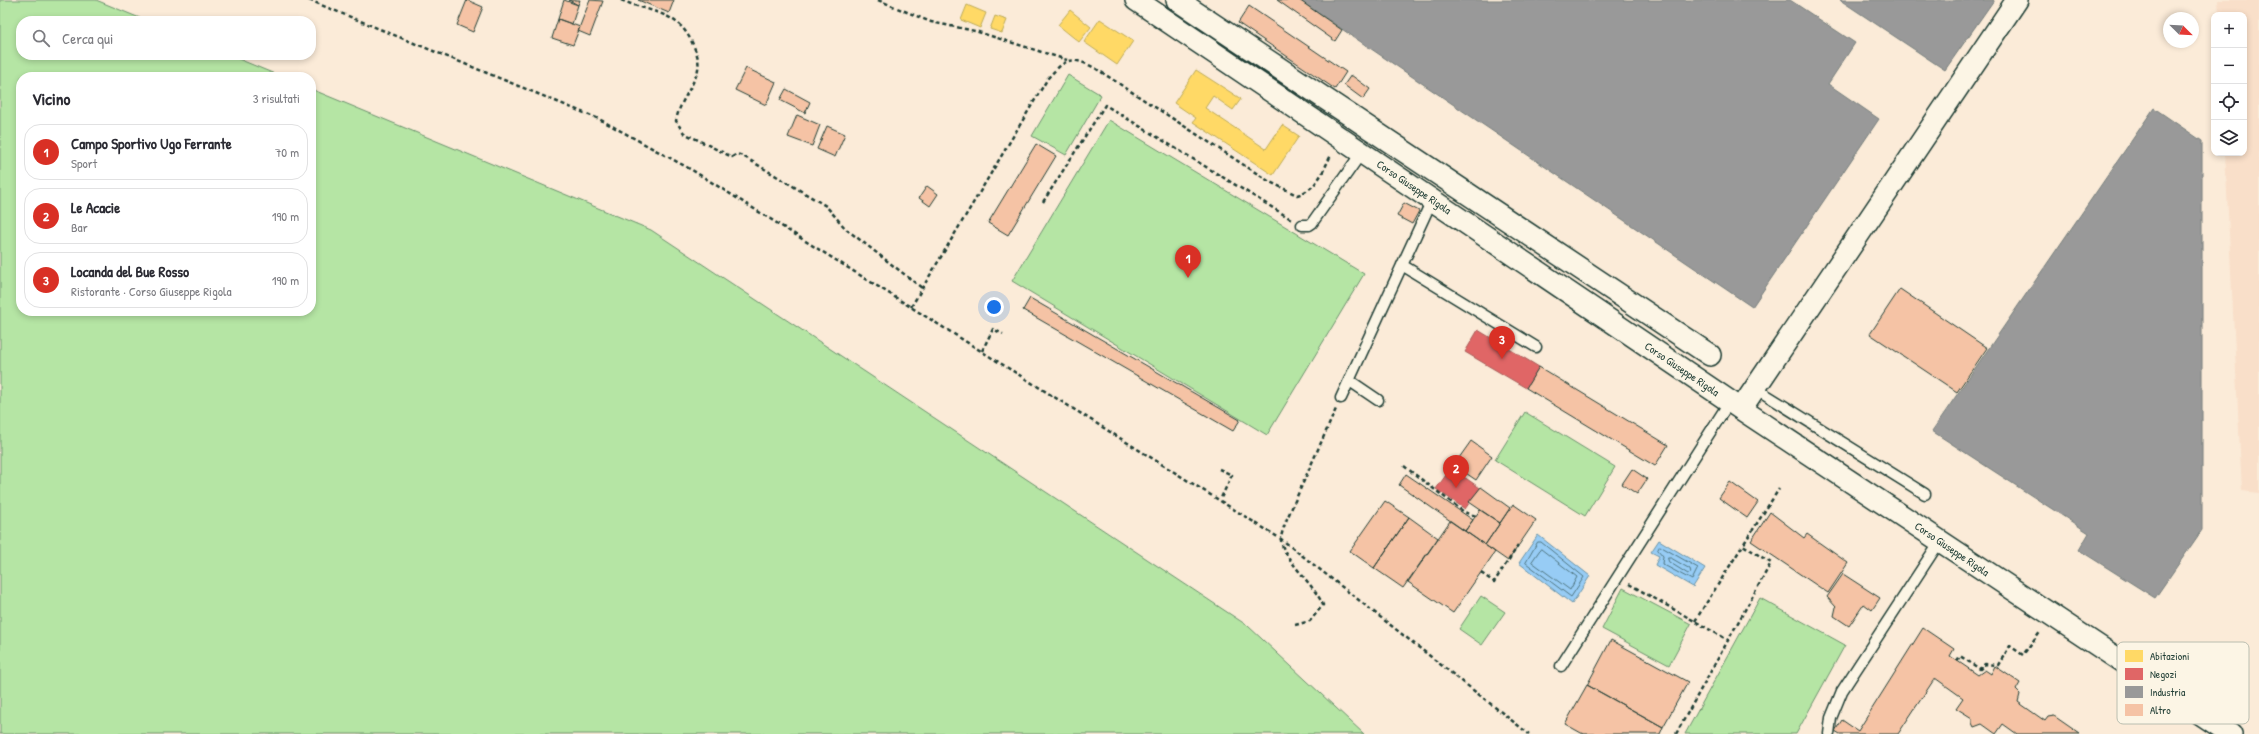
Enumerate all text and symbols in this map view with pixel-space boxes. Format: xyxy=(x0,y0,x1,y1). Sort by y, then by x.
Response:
north arrow xyxy=(2163,12,2199,48)
map controls xyxy=(2211,12,2247,156)
button: + xyxy=(2211,12,2247,48)
search box xyxy=(16,16,316,60)
icon: search xyxy=(30,27,52,49)
text: Cerca qui xyxy=(62,28,113,49)
button: − xyxy=(2211,48,2247,84)
button: locate xyxy=(2211,84,2247,120)
text: Vicino xyxy=(32,87,70,110)
text: 3 risultati xyxy=(253,89,300,107)
button: layers xyxy=(2211,120,2247,156)
text: Campo Sportivo Ugo Ferrante xyxy=(71,133,232,154)
text: 1 xyxy=(44,143,48,161)
text: 70 m xyxy=(275,143,299,161)
text: Sport xyxy=(71,154,97,172)
street label: Corso Giuseppe Rigola xyxy=(1374,157,1455,218)
text: Le Acacie xyxy=(71,197,120,218)
text: 2 xyxy=(43,207,49,225)
text: 190 m xyxy=(272,207,299,225)
text: Bar xyxy=(71,218,88,236)
pin: 1 xyxy=(1175,245,1201,278)
text: Locanda del Bue Rosso xyxy=(71,261,189,282)
text: 3 xyxy=(43,271,49,289)
text: 190 m xyxy=(272,271,299,289)
text: Ristorante · Corso Giuseppe Rigola xyxy=(71,282,232,300)
your location xyxy=(984,297,1004,317)
pin: 3 xyxy=(1489,326,1515,359)
street label: Corso Giuseppe Rigola xyxy=(1642,339,1723,400)
pin: 2 xyxy=(1443,455,1469,488)
street label: Corso Giuseppe Rigola xyxy=(1912,519,1993,580)
legend xyxy=(2117,642,2249,724)
text: Abitazioni xyxy=(2150,649,2190,663)
text: Negozi xyxy=(2150,667,2177,681)
text: Industria xyxy=(2150,685,2186,699)
text: Altro xyxy=(2150,703,2171,717)

